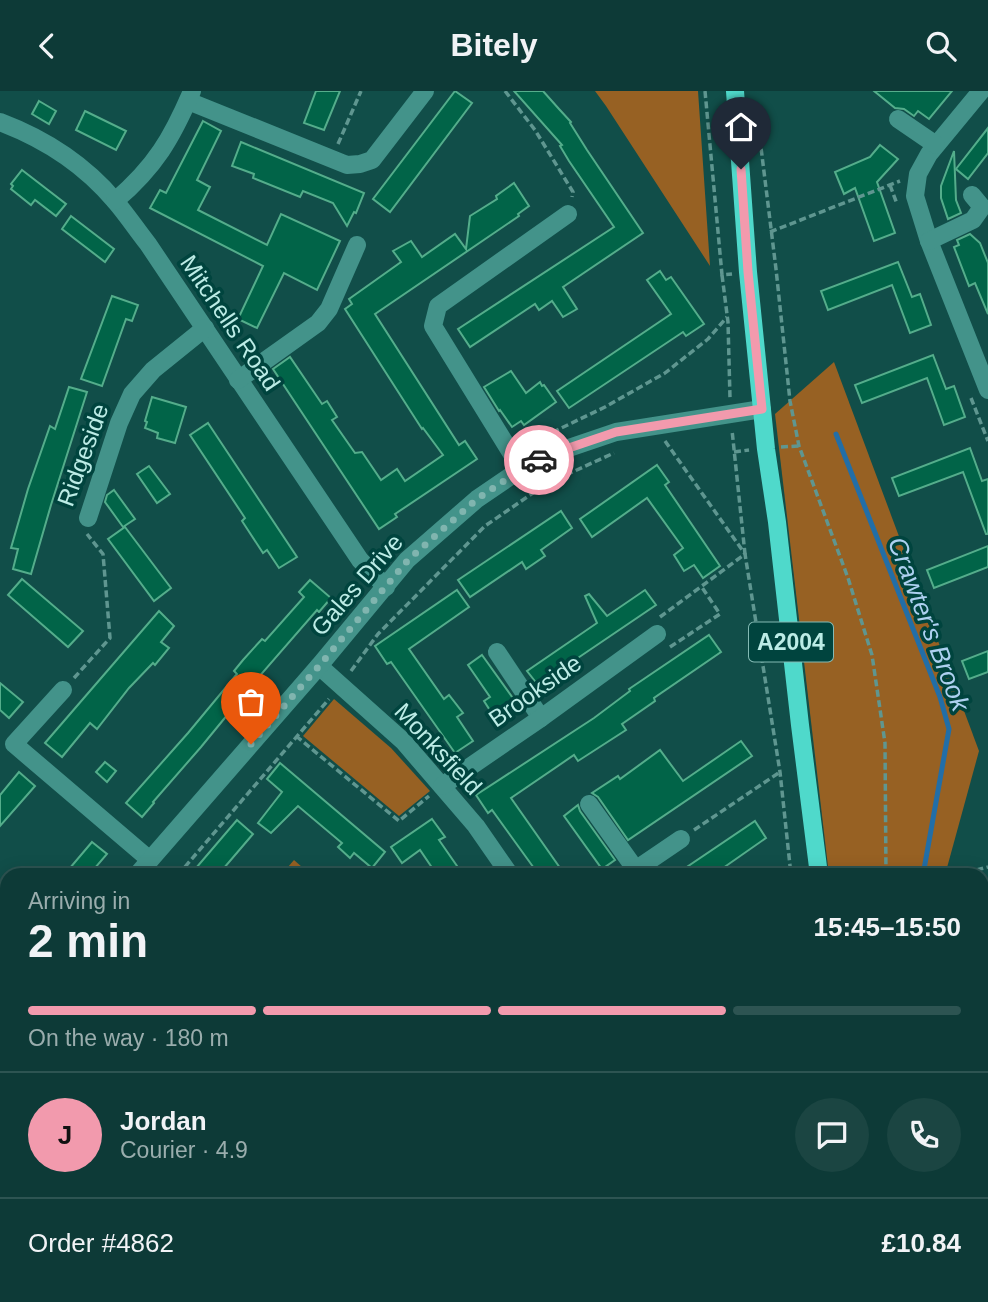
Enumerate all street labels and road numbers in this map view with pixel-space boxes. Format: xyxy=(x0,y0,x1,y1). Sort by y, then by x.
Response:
street label: Mitchells Road xyxy=(175,250,286,396)
street label: Ridgeside xyxy=(52,400,113,510)
street label: Gales Drive xyxy=(305,529,408,641)
road number: A2004 xyxy=(749,622,833,661)
street label: Brookside xyxy=(483,649,586,732)
street label: Monksfield xyxy=(389,698,487,800)

